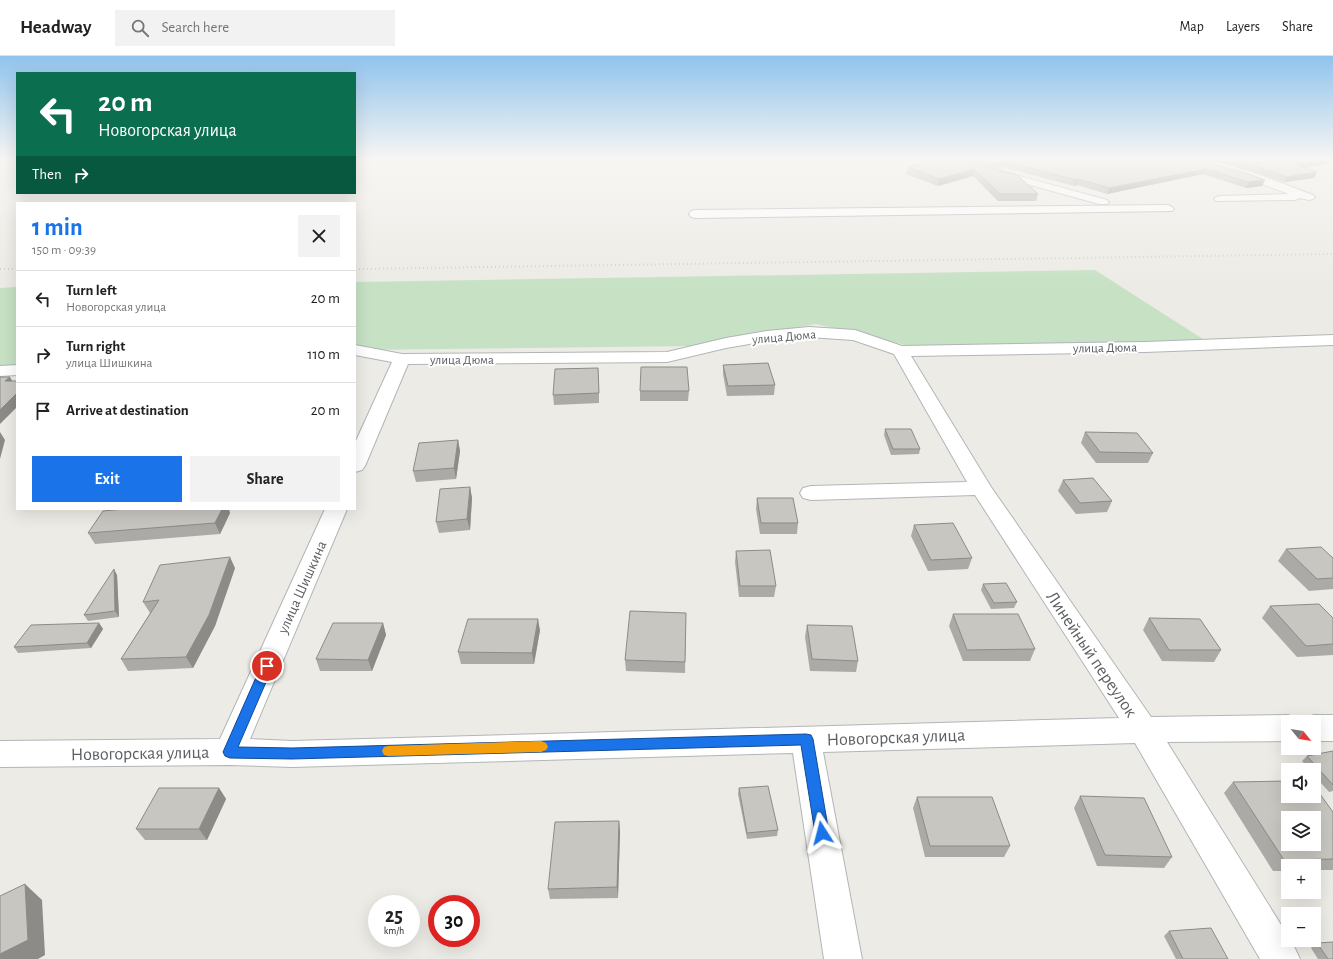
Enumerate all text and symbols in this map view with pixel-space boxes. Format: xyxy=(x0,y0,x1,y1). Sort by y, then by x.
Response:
search box xyxy=(115,10,395,46)
icon: search xyxy=(129,17,151,39)
text: Headway xyxy=(20,18,91,37)
text: Search here xyxy=(161,20,229,35)
text: Map xyxy=(1179,20,1204,34)
text: Layers xyxy=(1226,20,1260,34)
text: Share xyxy=(1282,20,1313,34)
icon: left xyxy=(32,88,84,140)
text: 20 m xyxy=(98,89,153,117)
text: Новогорская улица xyxy=(98,122,237,140)
icon: right xyxy=(70,164,92,186)
text: Then xyxy=(32,167,62,182)
button: close xyxy=(298,215,340,257)
text: 1 min xyxy=(32,216,83,240)
text: 150 m · 09:39 xyxy=(32,244,96,257)
text: Turn left xyxy=(66,283,117,298)
icon: left xyxy=(32,288,54,310)
text: 20 m xyxy=(311,291,340,306)
text: Новогорская улица xyxy=(66,301,166,314)
street label: улица Дюма xyxy=(751,328,817,347)
text: Turn right xyxy=(66,339,125,354)
street label: улица Дюма xyxy=(1072,341,1137,356)
icon: right xyxy=(32,344,54,366)
text: 110 m xyxy=(307,347,340,362)
street label: улица Дюма xyxy=(429,354,494,367)
text: улица Шишкина xyxy=(66,357,153,370)
icon: arrive xyxy=(32,400,54,422)
text: Arrive at destination xyxy=(66,403,189,418)
text: 20 m xyxy=(311,403,340,418)
button: Exit xyxy=(32,456,182,502)
button: Share xyxy=(190,456,340,502)
street label: улица Шишкина xyxy=(275,538,330,637)
street label: Линейный переулок xyxy=(1042,588,1140,721)
pin xyxy=(250,649,284,683)
icon: arrive xyxy=(256,655,278,677)
north arrow xyxy=(1281,715,1321,755)
map controls xyxy=(1281,715,1321,947)
street label: Новогорская улица xyxy=(826,727,966,749)
street label: Новогорская улица xyxy=(70,744,210,764)
button: sound xyxy=(1281,763,1321,803)
button: layers xyxy=(1281,811,1321,851)
position arrow xyxy=(801,812,843,854)
button: + xyxy=(1281,859,1321,899)
speed limit sign: 30 xyxy=(428,895,480,947)
text: 25 xyxy=(385,906,403,926)
button: − xyxy=(1281,907,1321,947)
text: km/h xyxy=(384,926,404,936)

